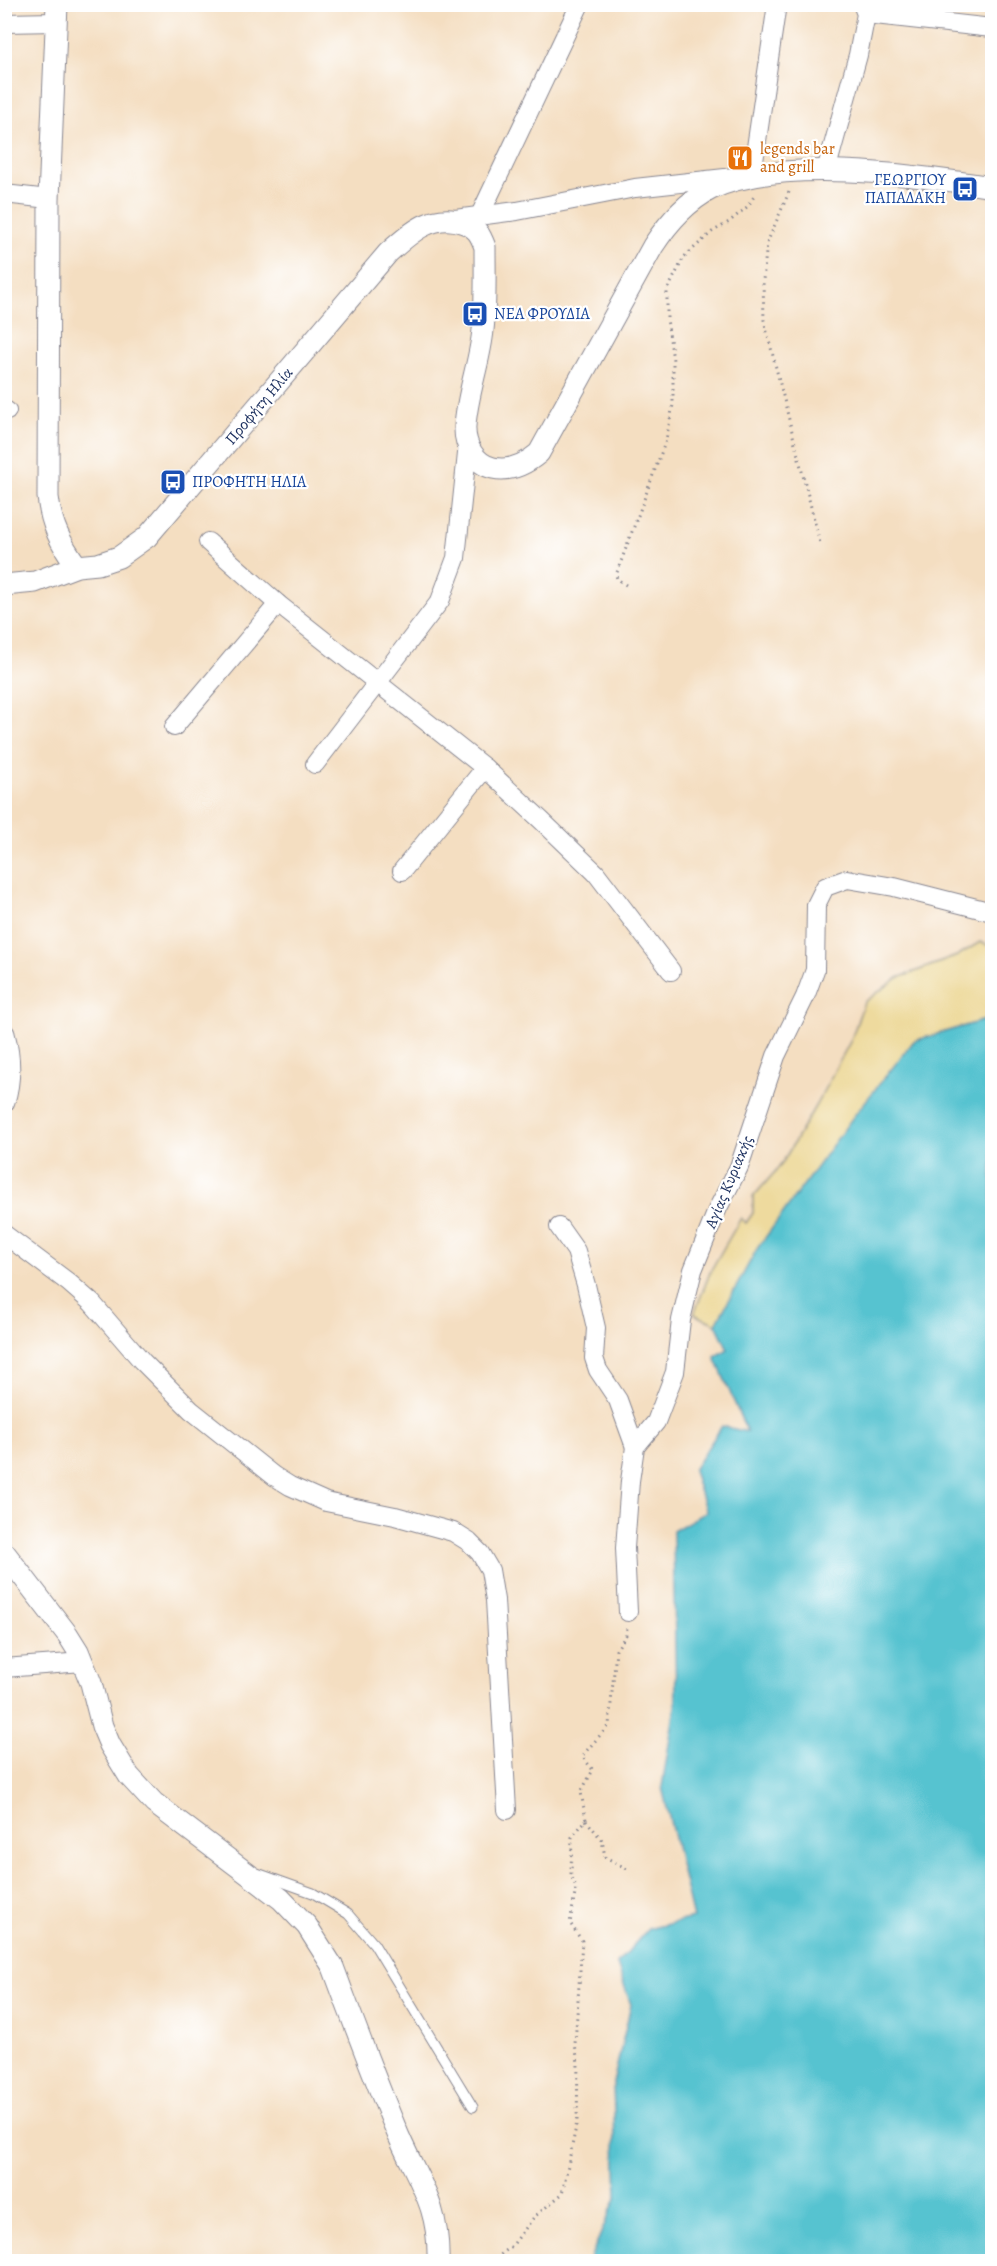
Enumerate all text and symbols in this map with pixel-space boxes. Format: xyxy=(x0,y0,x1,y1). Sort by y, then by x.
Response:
place label: legends bar and grill xyxy=(760,138,835,178)
restaurant icon: legends bar and grill xyxy=(725,143,755,173)
place label: ΓΕΩΡΓΙΟΥ ΠΑΠΑΔΑΚΗ xyxy=(865,169,947,209)
bus stop icon: ΓΕΩΡΓΙΟΥ ΠΑΠΑΔΑΚΗ xyxy=(950,174,980,204)
bus stop icon: ΝΕΑ ΦΡΟΥΔΙΑ xyxy=(460,299,490,329)
place label: ΝΕΑ ΦΡΟΥΔΙΑ xyxy=(494,303,591,325)
street label: Προφήτη Ηλία xyxy=(220,362,298,450)
bus stop icon: ΠΡΟΦΗΤΗ ΗΛΙΑ xyxy=(158,467,188,497)
place label: ΠΡΟΦΗΤΗ ΗΛΙΑ xyxy=(192,471,307,493)
street label: Αγίας Κυριακής xyxy=(699,1132,759,1233)

